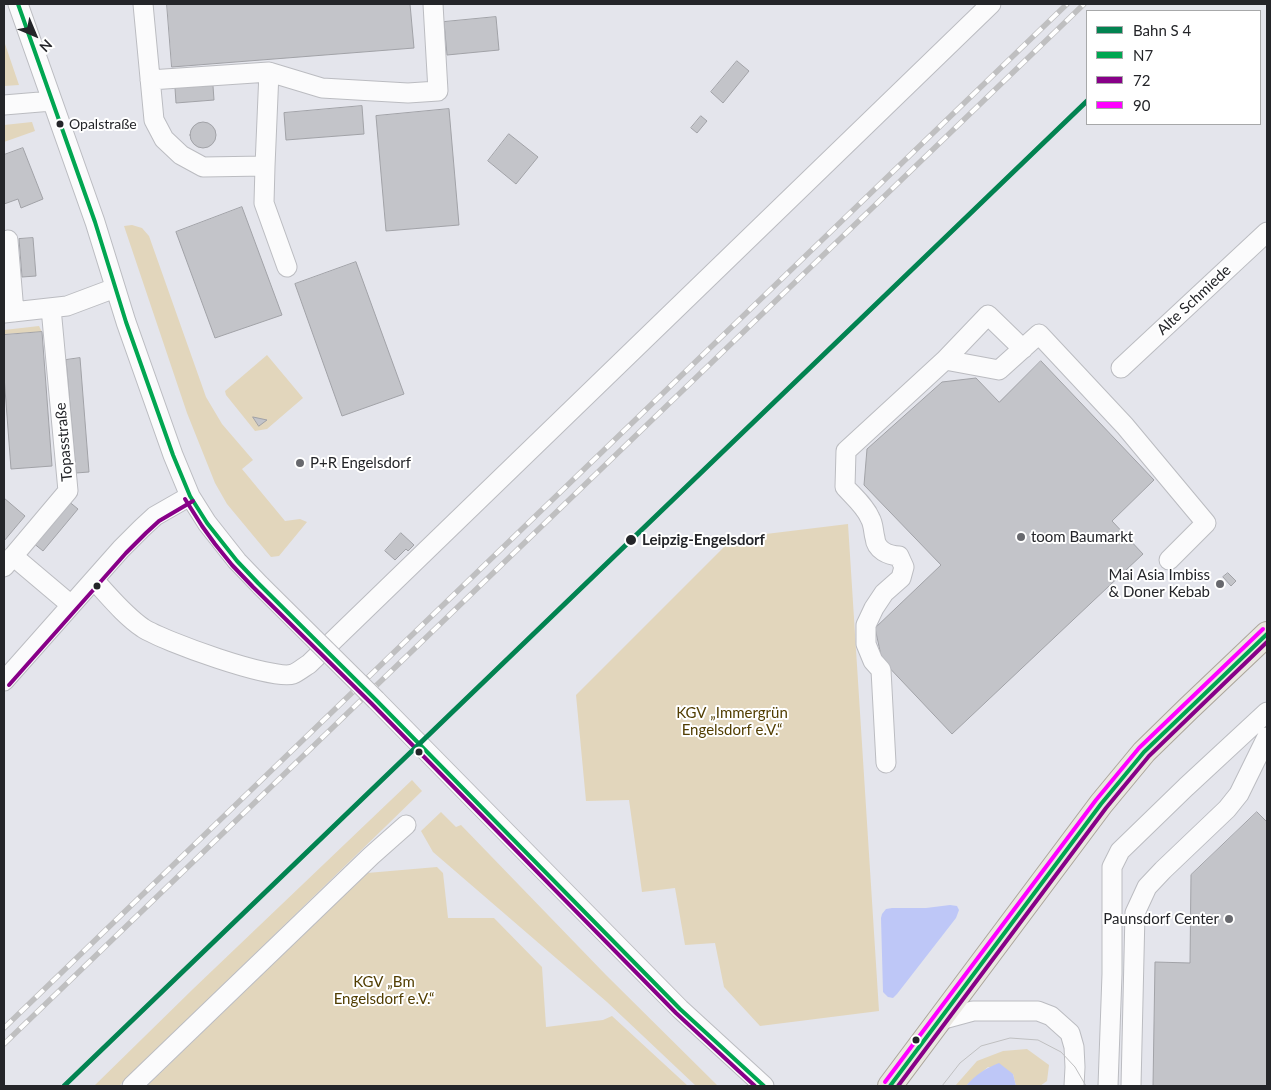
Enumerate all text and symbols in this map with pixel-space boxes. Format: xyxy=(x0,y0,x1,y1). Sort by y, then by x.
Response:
north arrow xyxy=(10,10,60,60)
legend xyxy=(1086,10,1261,125)
text: Bahn S 4 xyxy=(1133,21,1191,39)
text: N xyxy=(36,36,56,56)
text: N7 xyxy=(1133,46,1153,64)
text: 72 xyxy=(1133,71,1150,89)
text: 90 xyxy=(1133,96,1150,114)
place label: Opalstraße xyxy=(69,116,137,132)
marker: Opalstraße xyxy=(55,119,65,129)
street label: Alte Schmiede xyxy=(1153,261,1235,339)
street label: Topasstraße xyxy=(52,402,76,482)
place label: P+R Engelsdorf xyxy=(310,454,411,472)
marker: P+R Engelsdorf xyxy=(294,457,306,469)
place label: toom Baumarkt xyxy=(1031,528,1133,546)
place label: Leipzig-Engelsdorf xyxy=(642,531,765,549)
marker: toom Baumarkt xyxy=(1015,531,1027,543)
marker: Leipzig-Engelsdorf xyxy=(624,533,638,547)
place label: Mai Asia Imbiss & Doner Kebab xyxy=(1108,566,1210,601)
marker: Mai Asia Imbiss & Doner Kebab xyxy=(1214,578,1226,590)
unlabelled marker xyxy=(92,581,102,591)
park label: KGV „Immergrün Engelsdorf e.V.“ xyxy=(676,704,788,739)
unlabelled marker xyxy=(414,747,424,757)
place label: Paunsdorf Center xyxy=(1103,910,1219,928)
marker: Paunsdorf Center xyxy=(1223,913,1235,925)
park label: KGV „Bm Engelsdorf e.V.“ xyxy=(334,973,434,1008)
unlabelled marker xyxy=(911,1035,921,1045)

